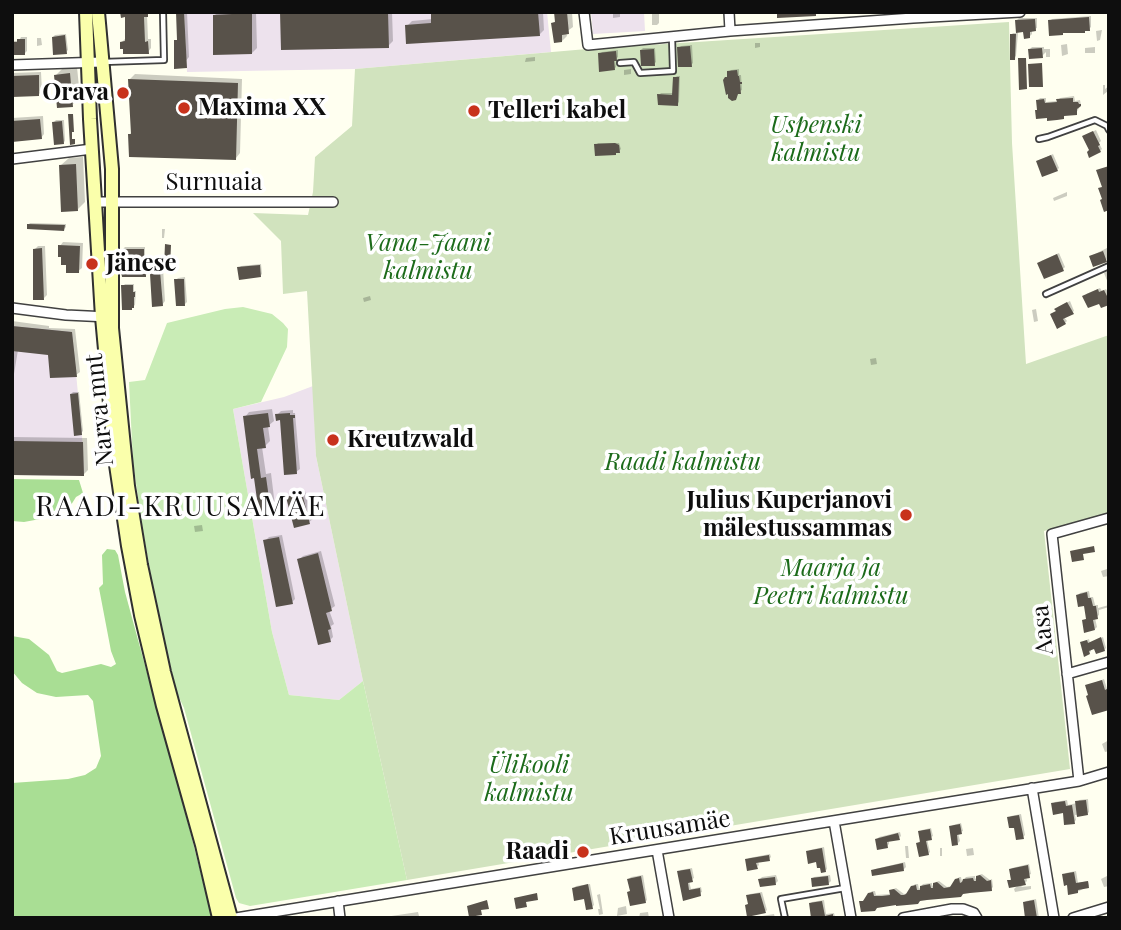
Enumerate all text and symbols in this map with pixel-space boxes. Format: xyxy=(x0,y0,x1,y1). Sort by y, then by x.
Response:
place label: Orava xyxy=(42,79,109,107)
marker: Orava xyxy=(115,85,131,101)
place label: Maxima XX xyxy=(198,94,326,122)
place label: Telleri kabel xyxy=(488,97,626,125)
marker: Maxima XX xyxy=(176,100,192,116)
marker: Telleri kabel xyxy=(466,103,482,119)
park label: Uspenski kalmistu xyxy=(770,112,862,168)
street label: Surnuaia xyxy=(166,169,262,197)
park label: Vana-Jaani kalmistu xyxy=(365,230,491,286)
place label: Jänese xyxy=(106,250,177,278)
marker: Jänese xyxy=(84,256,100,272)
street label: Narva mnt xyxy=(80,352,120,468)
place label: Kreutzwald xyxy=(347,426,474,454)
marker: Kreutzwald xyxy=(325,432,341,448)
park label: Raadi kalmistu xyxy=(605,449,761,477)
place label: Julius Kuperjanovi mälestussammas xyxy=(687,487,892,543)
district label: RAADI-KRUUSAMÄE xyxy=(37,490,325,524)
marker: Julius Kuperjanovi mälestussammas xyxy=(898,507,914,523)
park label: Maarja ja Peetri kalmistu xyxy=(753,555,909,611)
street label: Aasa xyxy=(1026,604,1060,656)
park label: Ülikooli kalmistu xyxy=(484,752,574,808)
street label: Kruusamäe xyxy=(607,804,733,852)
place label: Raadi xyxy=(506,838,569,866)
marker: Raadi xyxy=(575,844,591,860)

